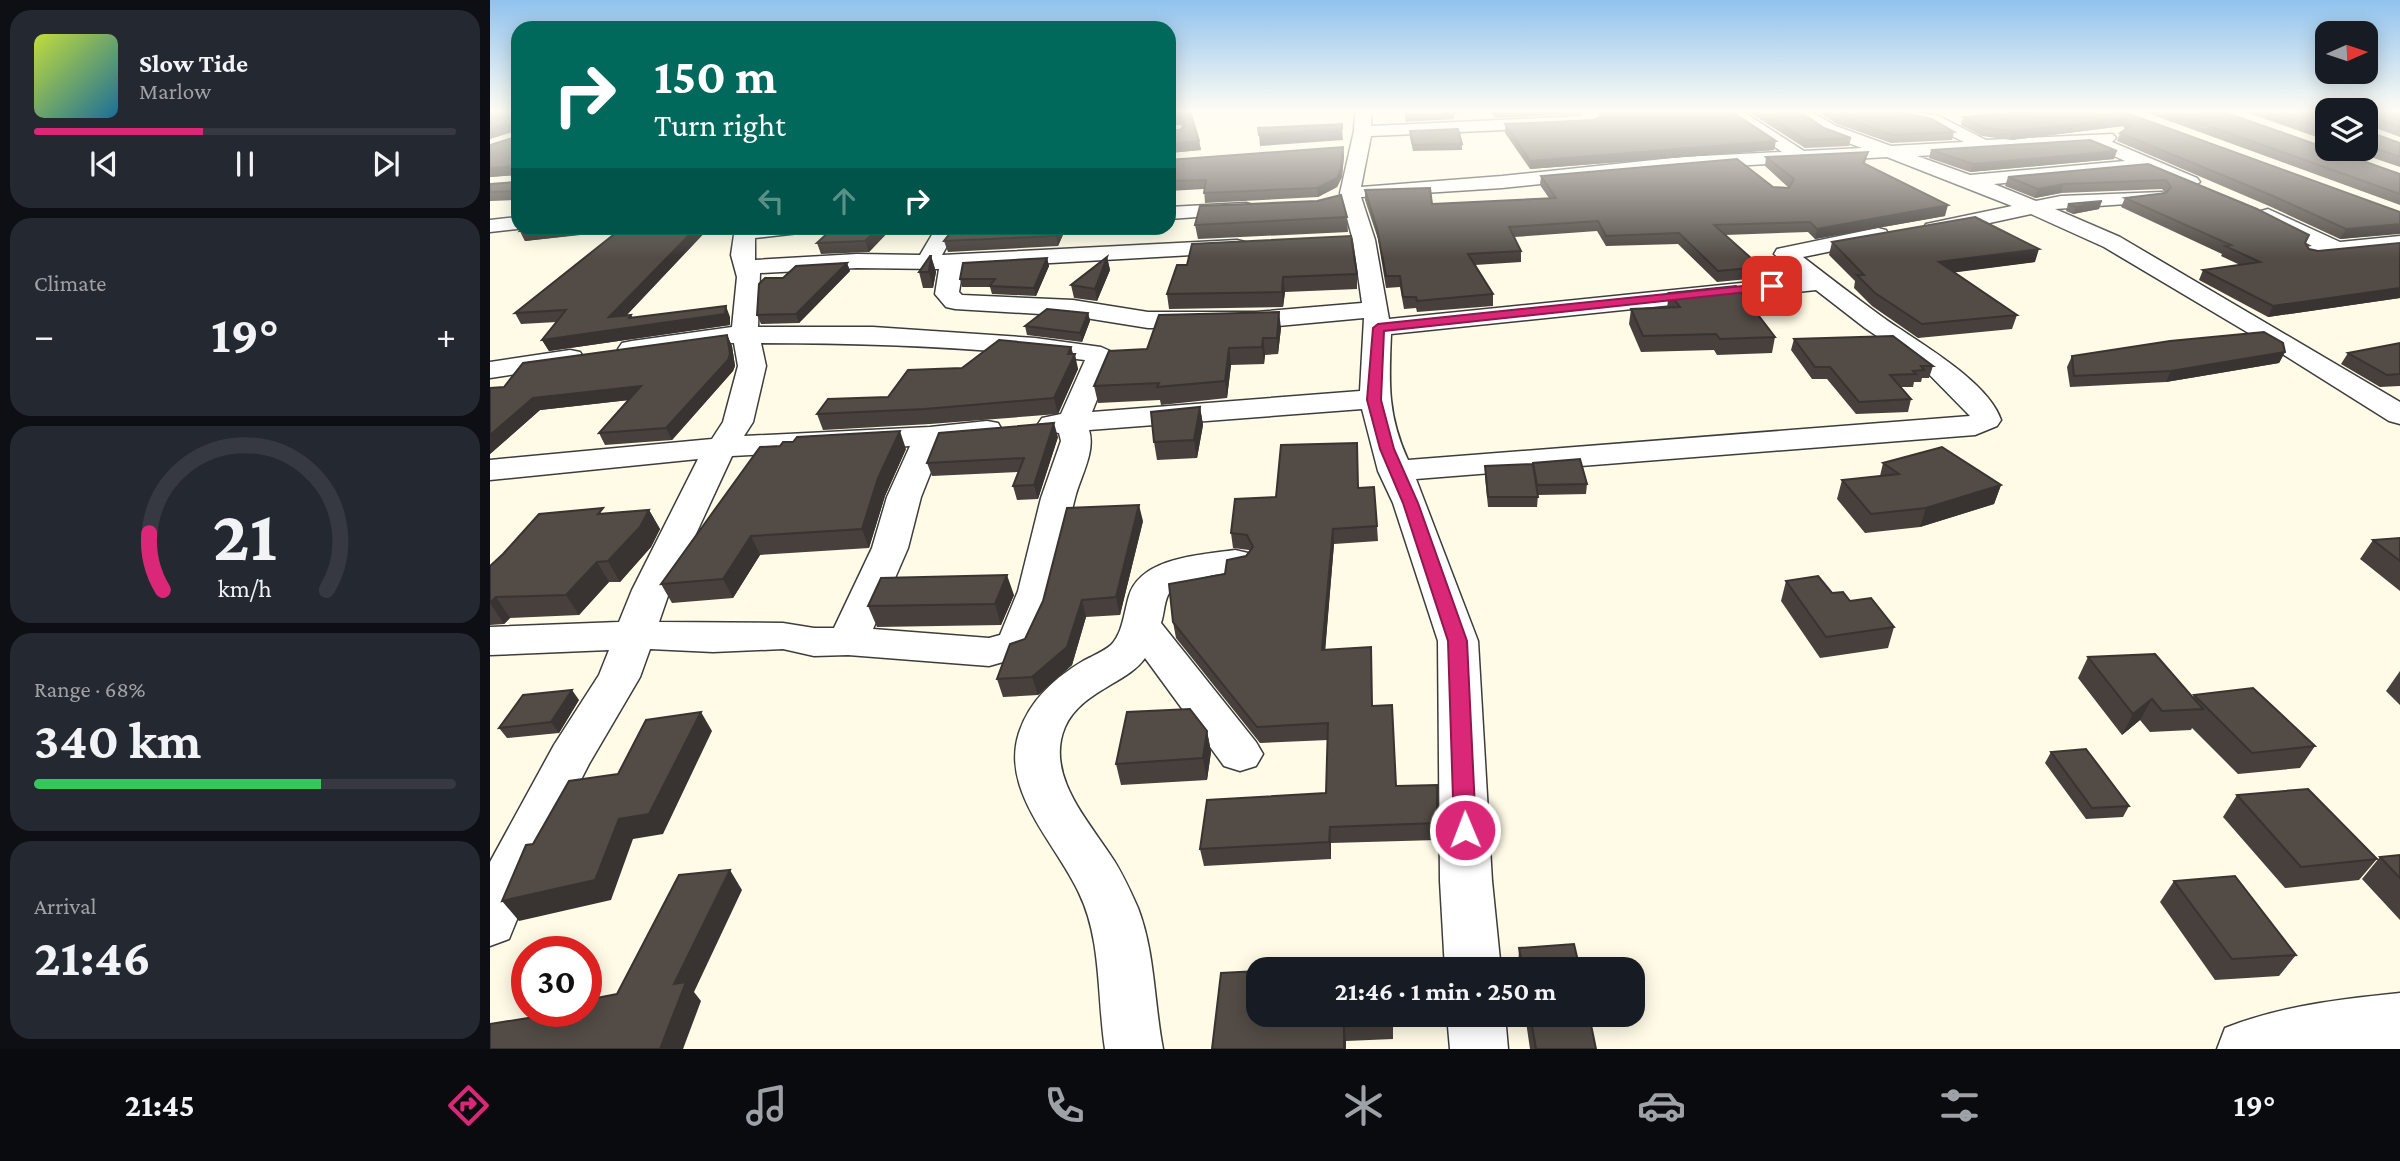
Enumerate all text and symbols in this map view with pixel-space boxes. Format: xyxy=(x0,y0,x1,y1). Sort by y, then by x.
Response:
north arrow xyxy=(2315,21,2378,84)
map controls xyxy=(2315,21,2378,161)
text: Slow Tide xyxy=(139,49,248,78)
icon: right xyxy=(539,49,630,140)
text: 150 m xyxy=(654,49,777,104)
text: Marlow xyxy=(139,78,211,104)
button: layers xyxy=(2315,98,2378,161)
text: Turn right xyxy=(654,107,786,143)
icon: previous xyxy=(85,145,123,183)
icon: pause xyxy=(226,145,264,183)
icon: next xyxy=(367,145,405,183)
icon: left xyxy=(752,182,790,220)
icon: ahead xyxy=(825,182,863,220)
icon: right xyxy=(898,182,936,220)
pin xyxy=(1742,256,1802,316)
icon: arrive xyxy=(1753,267,1791,305)
text: Climate xyxy=(34,270,106,296)
text: 19° xyxy=(211,305,279,363)
text: − xyxy=(34,314,54,356)
text: + xyxy=(436,314,456,356)
text: 21 xyxy=(213,496,277,577)
text: km/h xyxy=(218,575,272,602)
text: Range · 68% xyxy=(34,676,146,702)
text: 340 km xyxy=(34,711,201,769)
position arrow xyxy=(1428,793,1502,867)
text: Arrival xyxy=(34,893,97,919)
text: 21:46 xyxy=(34,928,151,986)
speed limit sign: 30 xyxy=(511,936,602,1027)
text: 21:46 · 1 min · 250 m xyxy=(1335,977,1556,1006)
icon: directions xyxy=(444,1081,493,1130)
icon: music xyxy=(742,1081,791,1130)
icon: phone xyxy=(1040,1081,1089,1130)
icon: climate xyxy=(1339,1081,1388,1130)
icon: car xyxy=(1637,1081,1686,1130)
icon: filters xyxy=(1935,1081,1984,1130)
text: 21:45 xyxy=(125,1087,195,1123)
text: 19° xyxy=(2233,1087,2275,1123)

